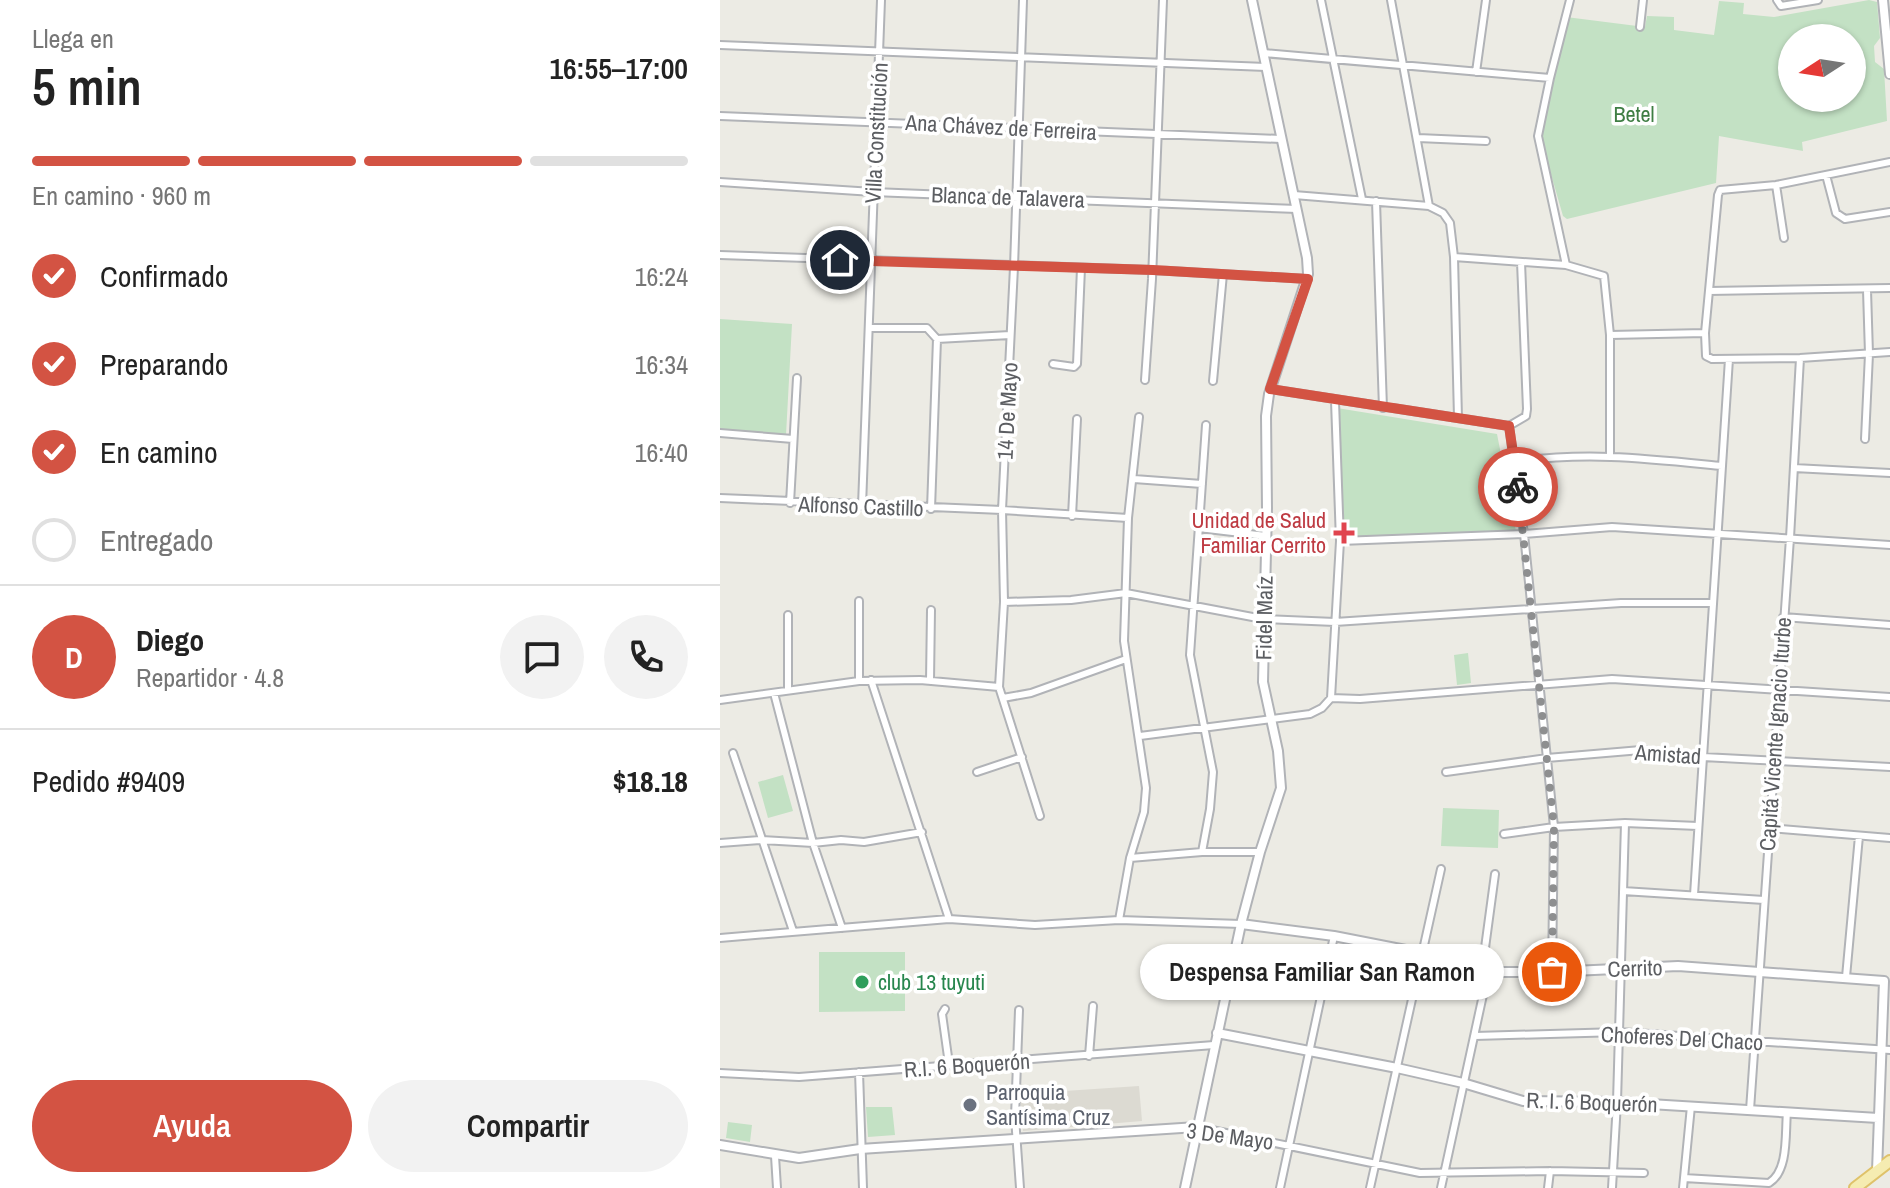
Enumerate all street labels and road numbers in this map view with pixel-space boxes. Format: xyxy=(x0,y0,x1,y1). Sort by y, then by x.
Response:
street label: Villa Constitución xyxy=(857,62,895,204)
street label: Ana Chávez de Ferreira xyxy=(904,107,1097,147)
street label: Blanca de Talavera xyxy=(931,179,1085,215)
street label: 14 De Mayo xyxy=(989,362,1025,460)
street label: Alfonso Castillo xyxy=(797,489,924,523)
street label: Fidel Maíz xyxy=(1248,576,1280,660)
street label: Capitá Vicente Ignacio Iturbe xyxy=(1752,616,1798,852)
street label: Amistad xyxy=(1633,737,1702,771)
street label: Cerrito xyxy=(1607,952,1663,984)
street label: Choferes Del Chaco xyxy=(1600,1019,1764,1057)
street label: R.I. 6 Boquerón xyxy=(903,1046,1031,1084)
street label: R. I. 6 Boquerón xyxy=(1526,1085,1658,1119)
street label: 3 De Mayo xyxy=(1185,1115,1275,1157)

